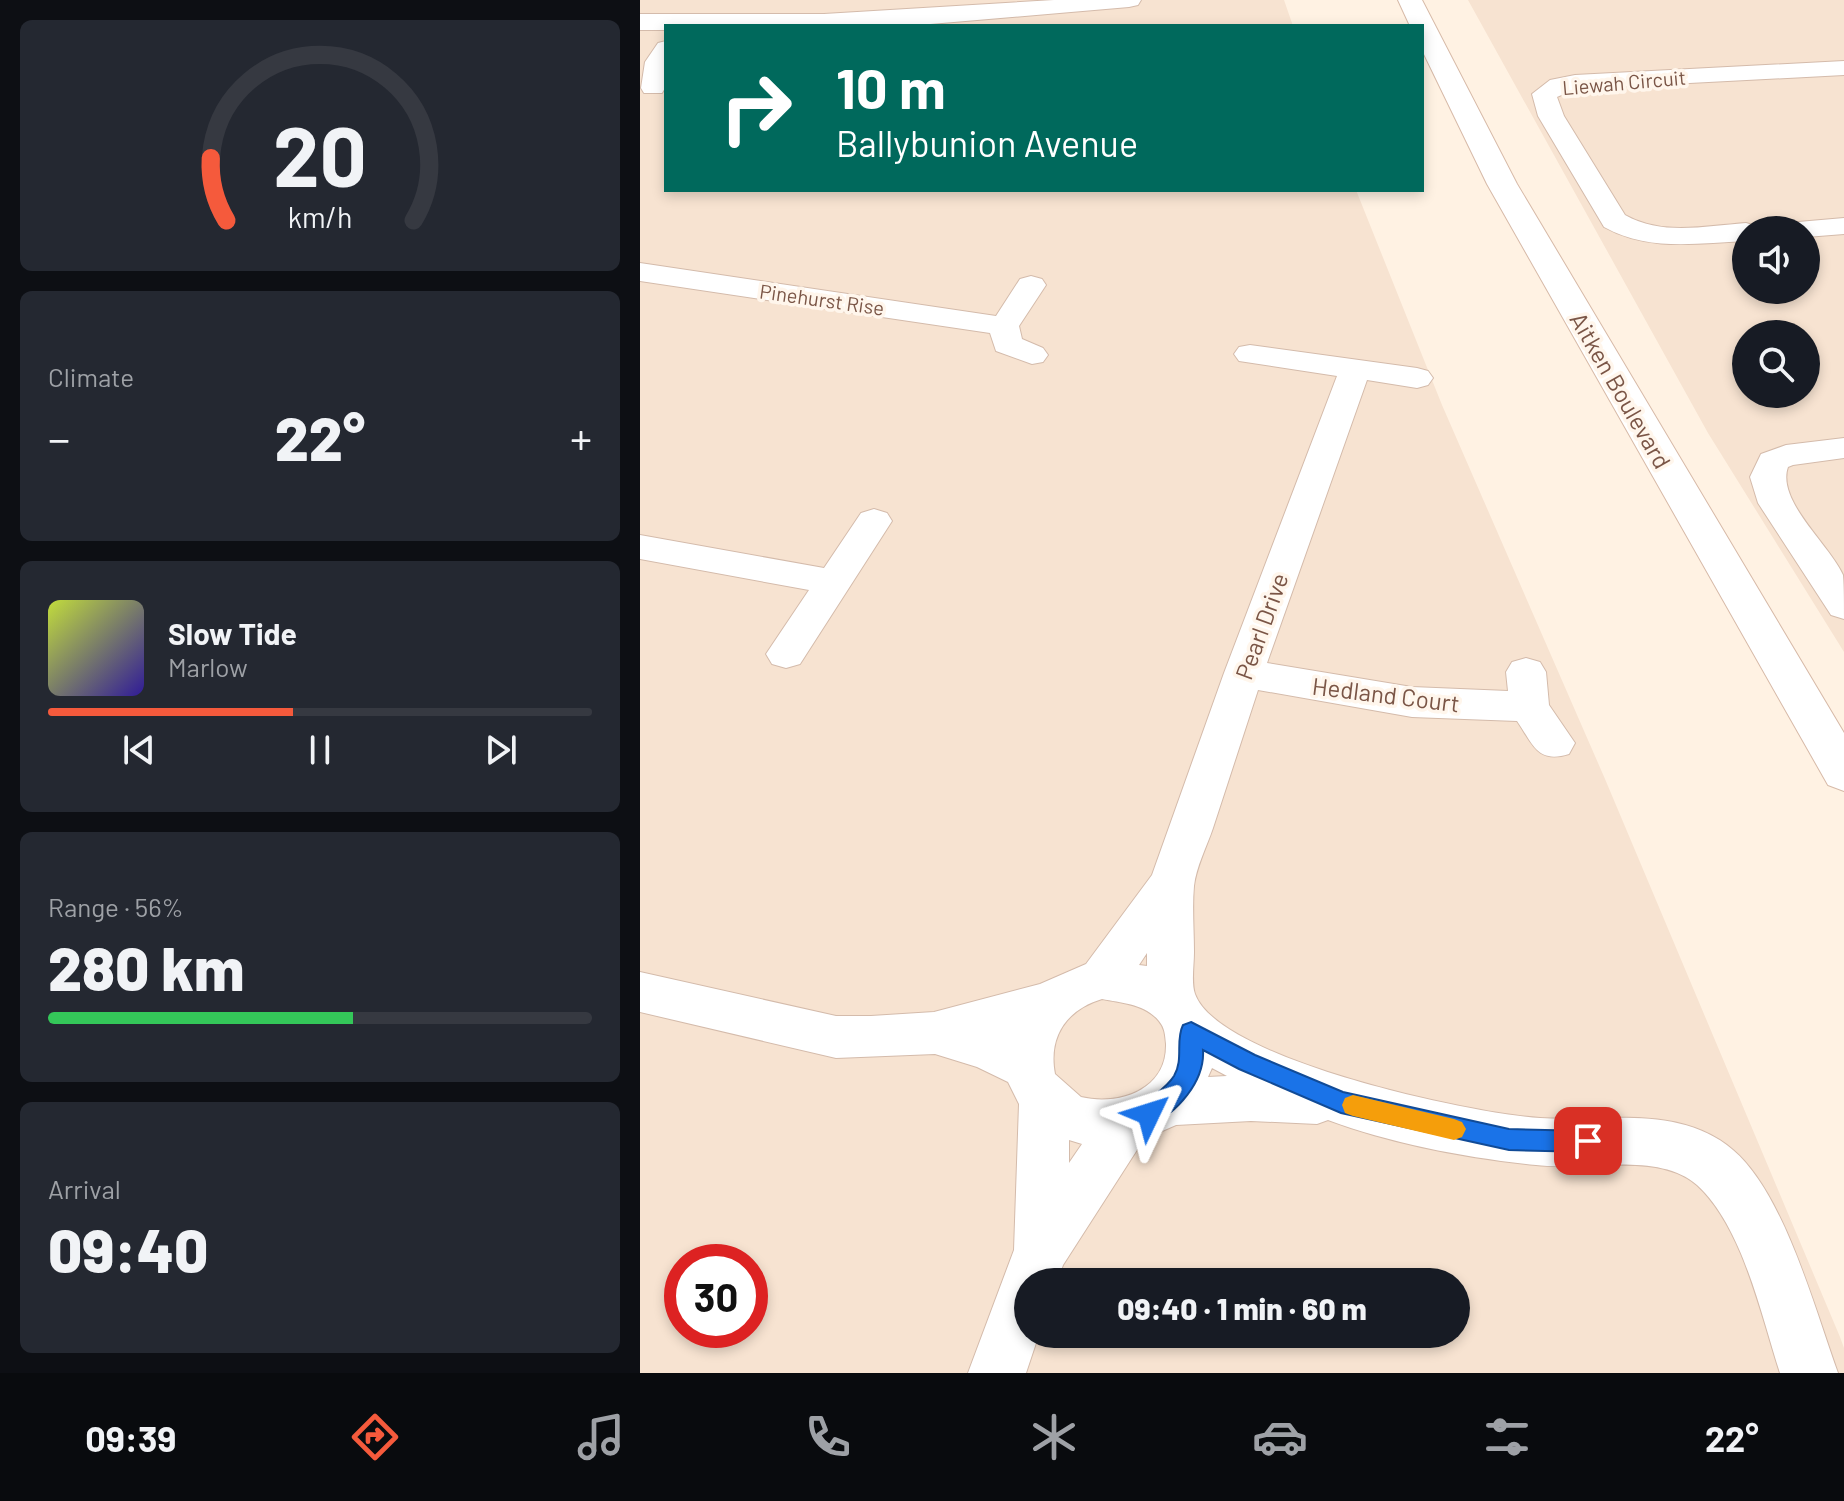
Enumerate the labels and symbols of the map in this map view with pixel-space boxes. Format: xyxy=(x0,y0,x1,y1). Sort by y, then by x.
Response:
street label: Liewah Circuit xyxy=(1561,65,1687,99)
street label: Pinehurst Rise xyxy=(758,278,886,320)
street label: Aitken Boulevard xyxy=(1565,307,1677,473)
street label: Pearl Drive xyxy=(1228,569,1294,683)
street label: Hedland Court xyxy=(1311,671,1461,717)
position arrow xyxy=(1107,1072,1191,1156)
pin xyxy=(1554,1107,1622,1175)
speed limit sign: 30 xyxy=(664,1244,768,1348)

